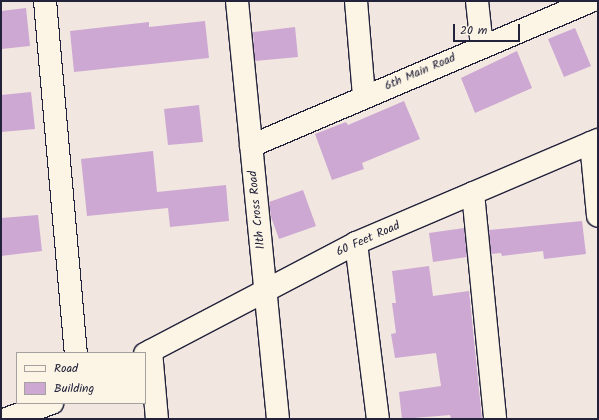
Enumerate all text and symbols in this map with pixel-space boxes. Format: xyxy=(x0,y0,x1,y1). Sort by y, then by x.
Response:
scale bar xyxy=(455,16,522,42)
text: 20 m xyxy=(460,21,487,40)
street label: 6th Main Road xyxy=(382,51,458,93)
street label: 11th Cross Road xyxy=(246,170,268,250)
street label: 60 Feet Road xyxy=(334,219,402,259)
legend xyxy=(16,352,146,404)
text: Road xyxy=(54,359,78,378)
text: Building xyxy=(54,379,94,398)

